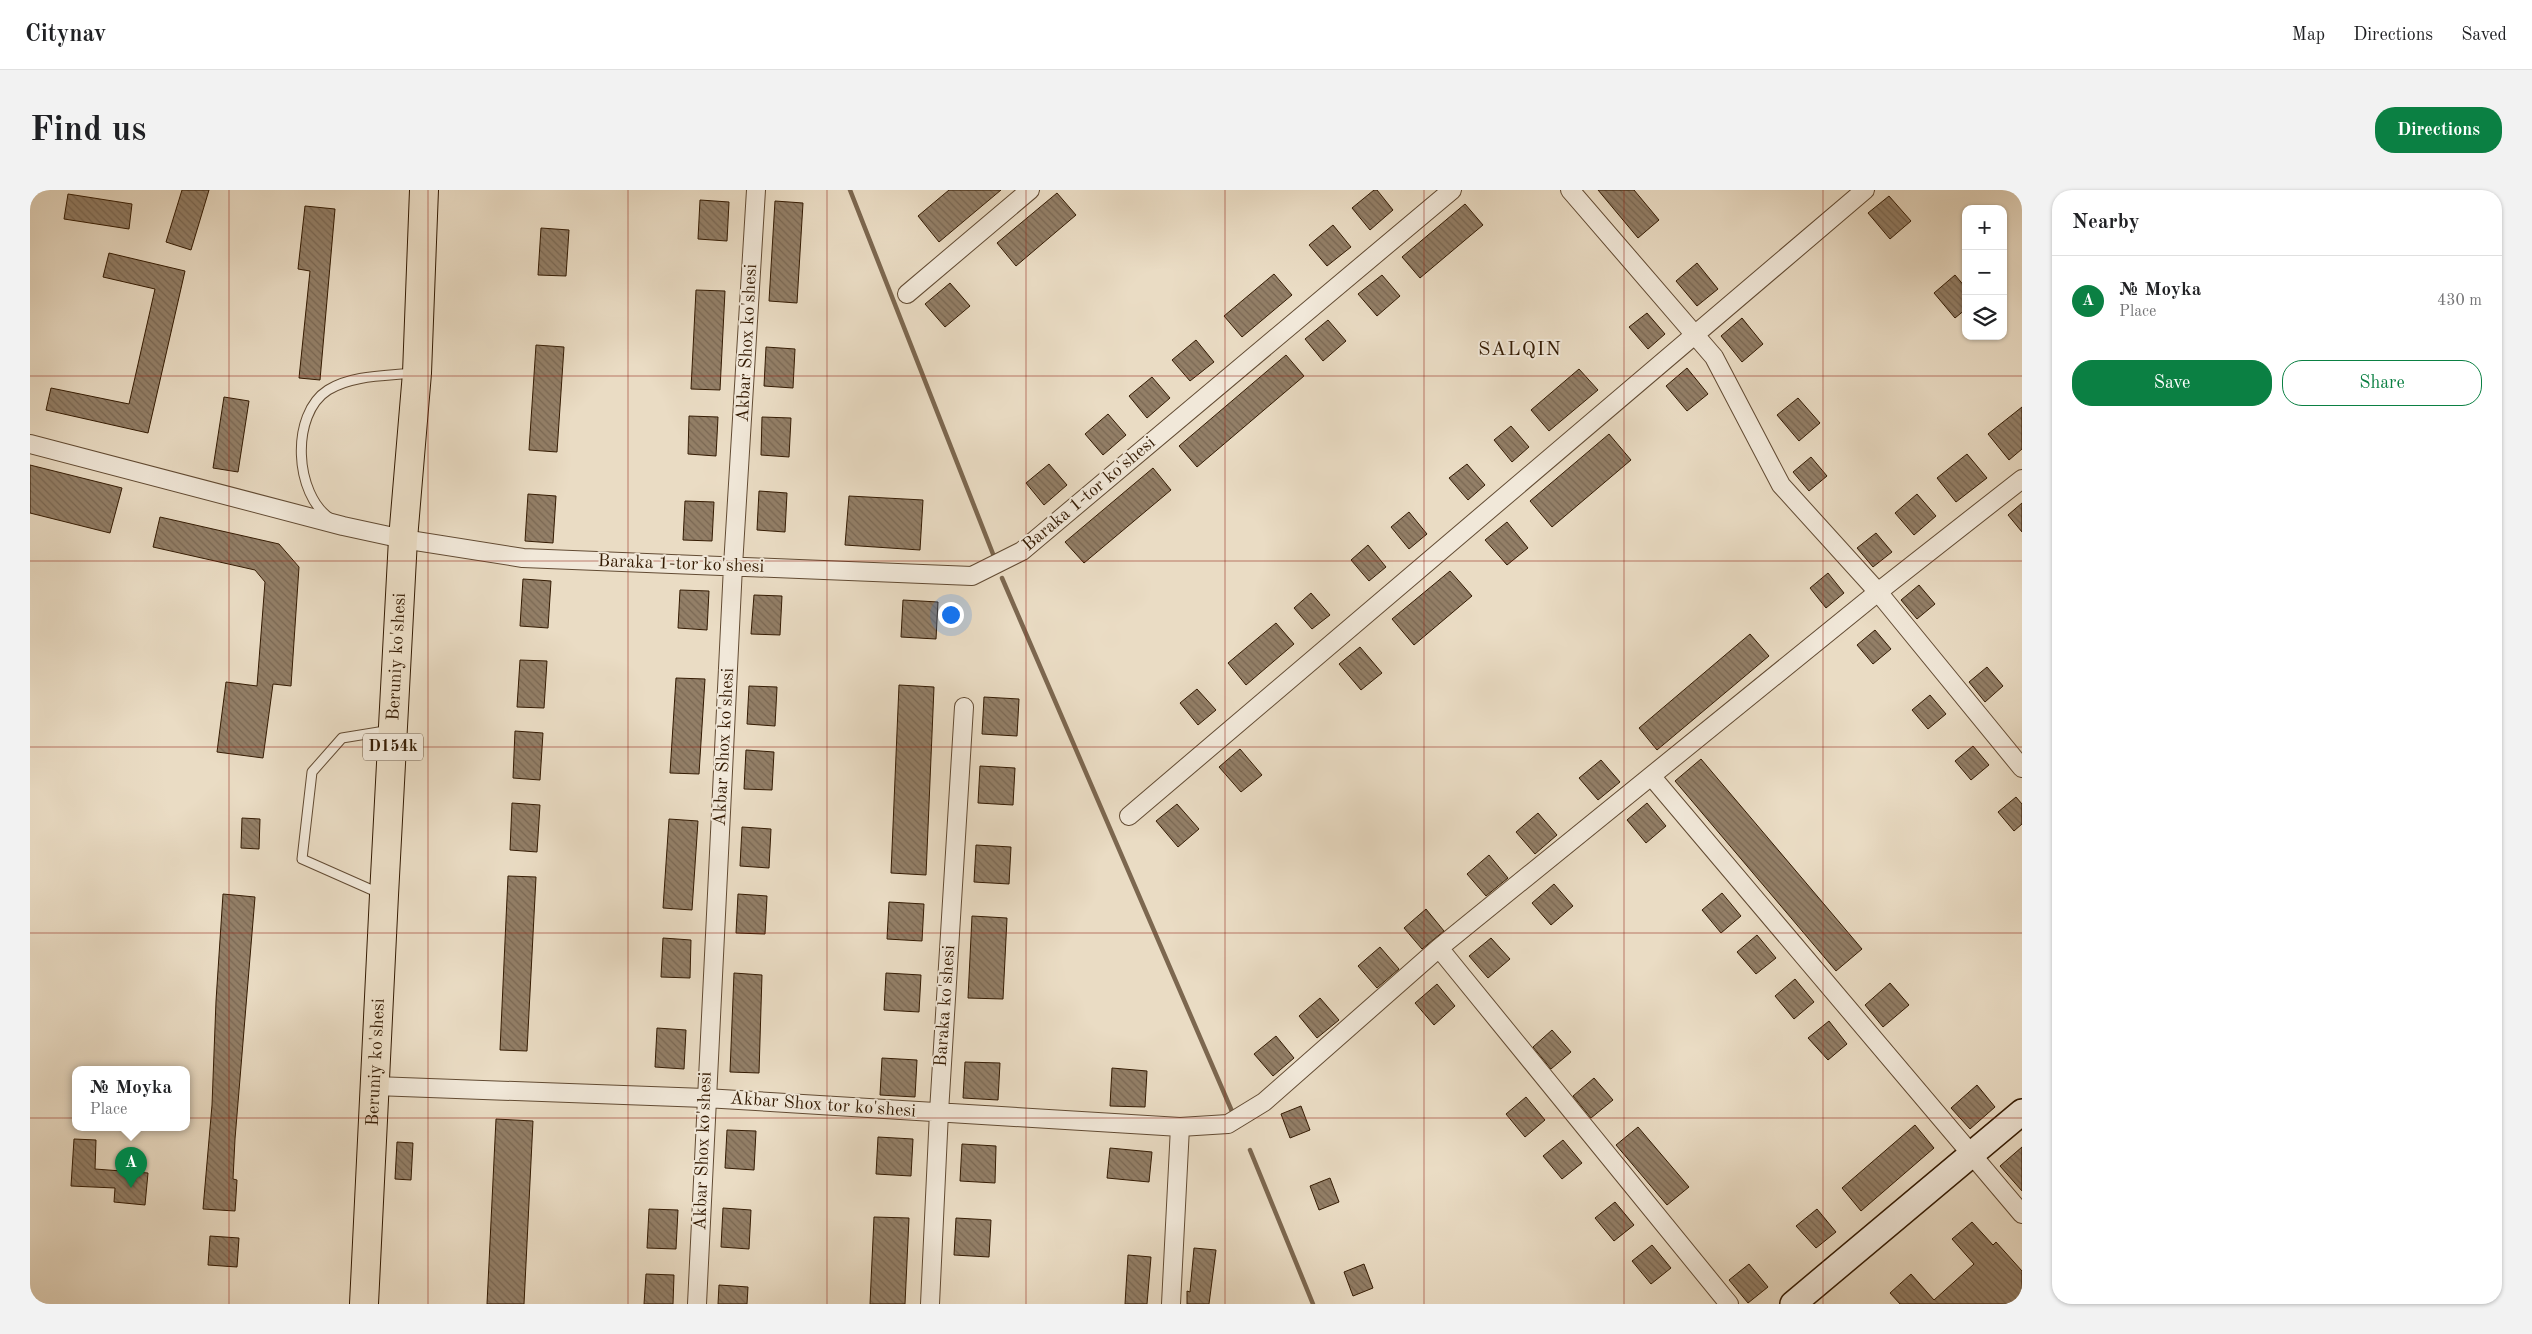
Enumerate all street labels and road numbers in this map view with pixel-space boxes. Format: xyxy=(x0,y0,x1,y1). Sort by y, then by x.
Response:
street label: Akbar Shox ko'shesi xyxy=(734,263,760,423)
street label: Baraka 1-tor ko'shesi xyxy=(1019,433,1159,555)
street label: Baraka 1-tor ko'shesi xyxy=(597,552,765,576)
street label: Beruniy ko'shesi xyxy=(384,592,409,721)
street label: Akbar Shox ko'shesi xyxy=(711,667,737,827)
road number: D154k xyxy=(363,734,423,760)
street label: Baraka ko'shesi xyxy=(932,944,958,1068)
street label: Beruniy ko'shesi xyxy=(364,998,388,1127)
street label: Akbar Shox ko'shesi xyxy=(691,1071,715,1231)
street label: Akbar Shox tor ko'shesi xyxy=(729,1090,917,1120)

